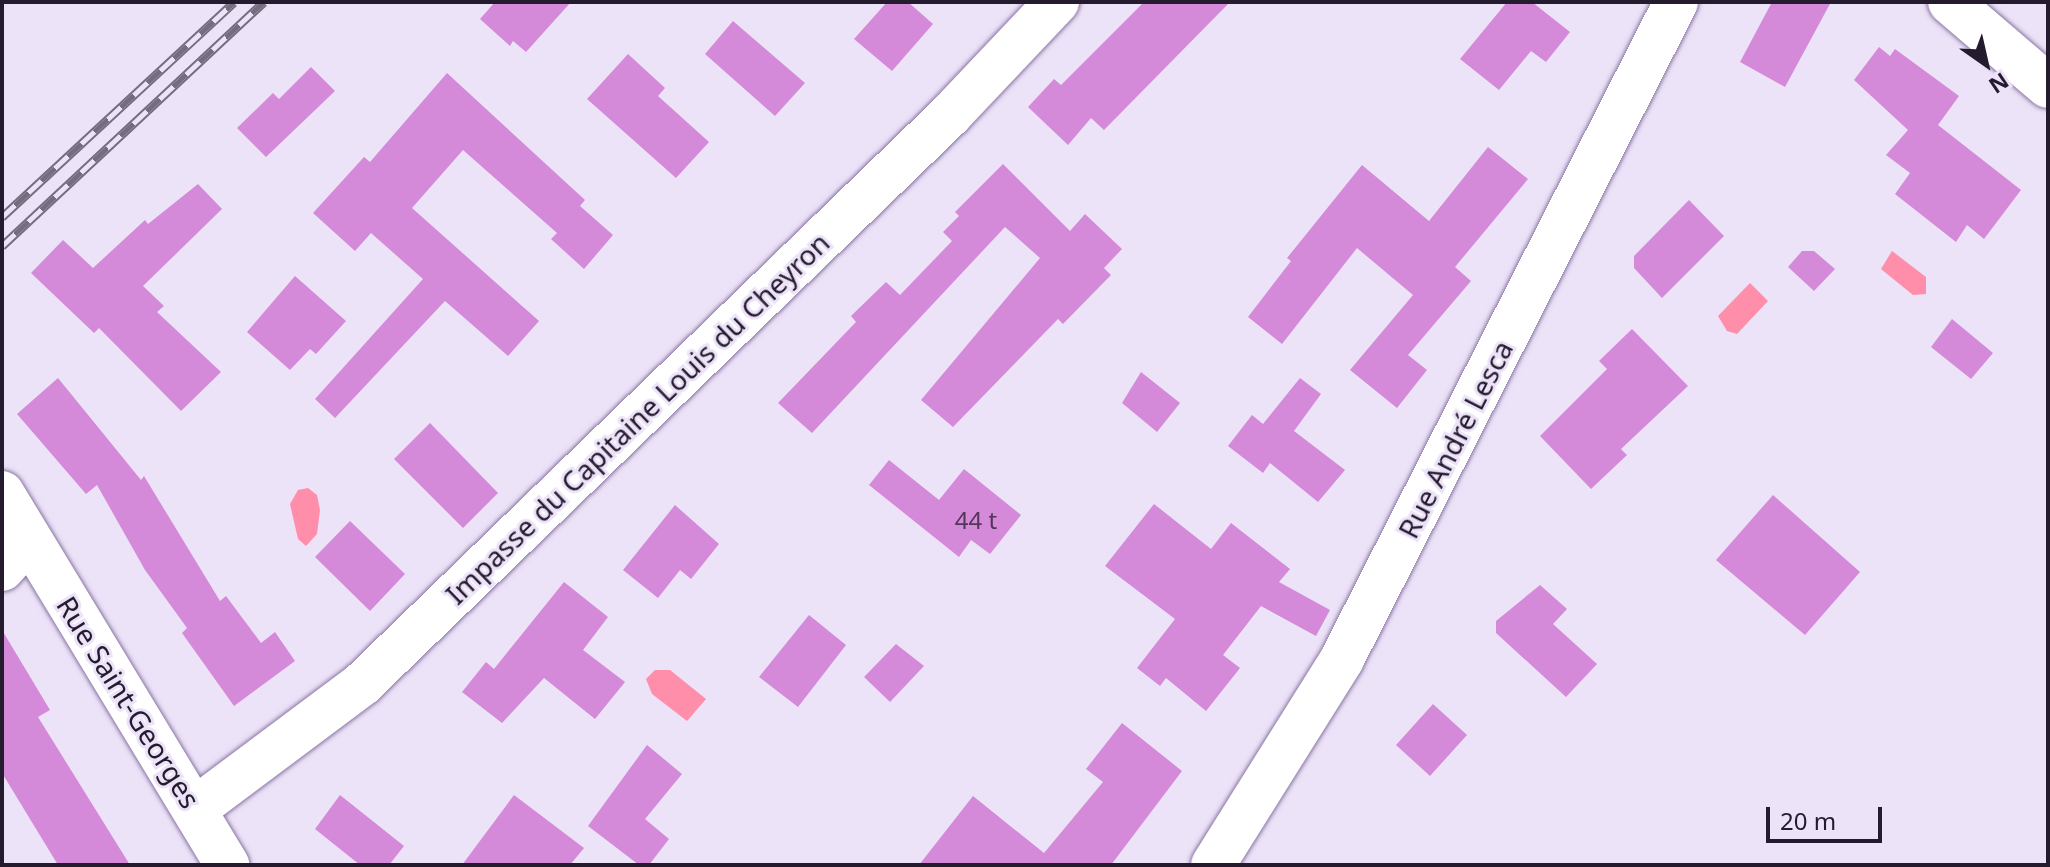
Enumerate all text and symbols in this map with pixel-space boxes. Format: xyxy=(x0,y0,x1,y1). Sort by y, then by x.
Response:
north arrow xyxy=(1946,24,2026,104)
text: N xyxy=(1984,66,2015,101)
street label: Impasse du Capitaine Louis du Cheyron xyxy=(438,225,836,611)
street label: Rue André Lesca xyxy=(1391,335,1519,543)
house number: 44 t xyxy=(955,506,997,534)
street label: Rue Saint-Georges xyxy=(50,590,208,814)
scale bar xyxy=(1770,791,1886,841)
text: 20 m xyxy=(1780,804,1836,837)

